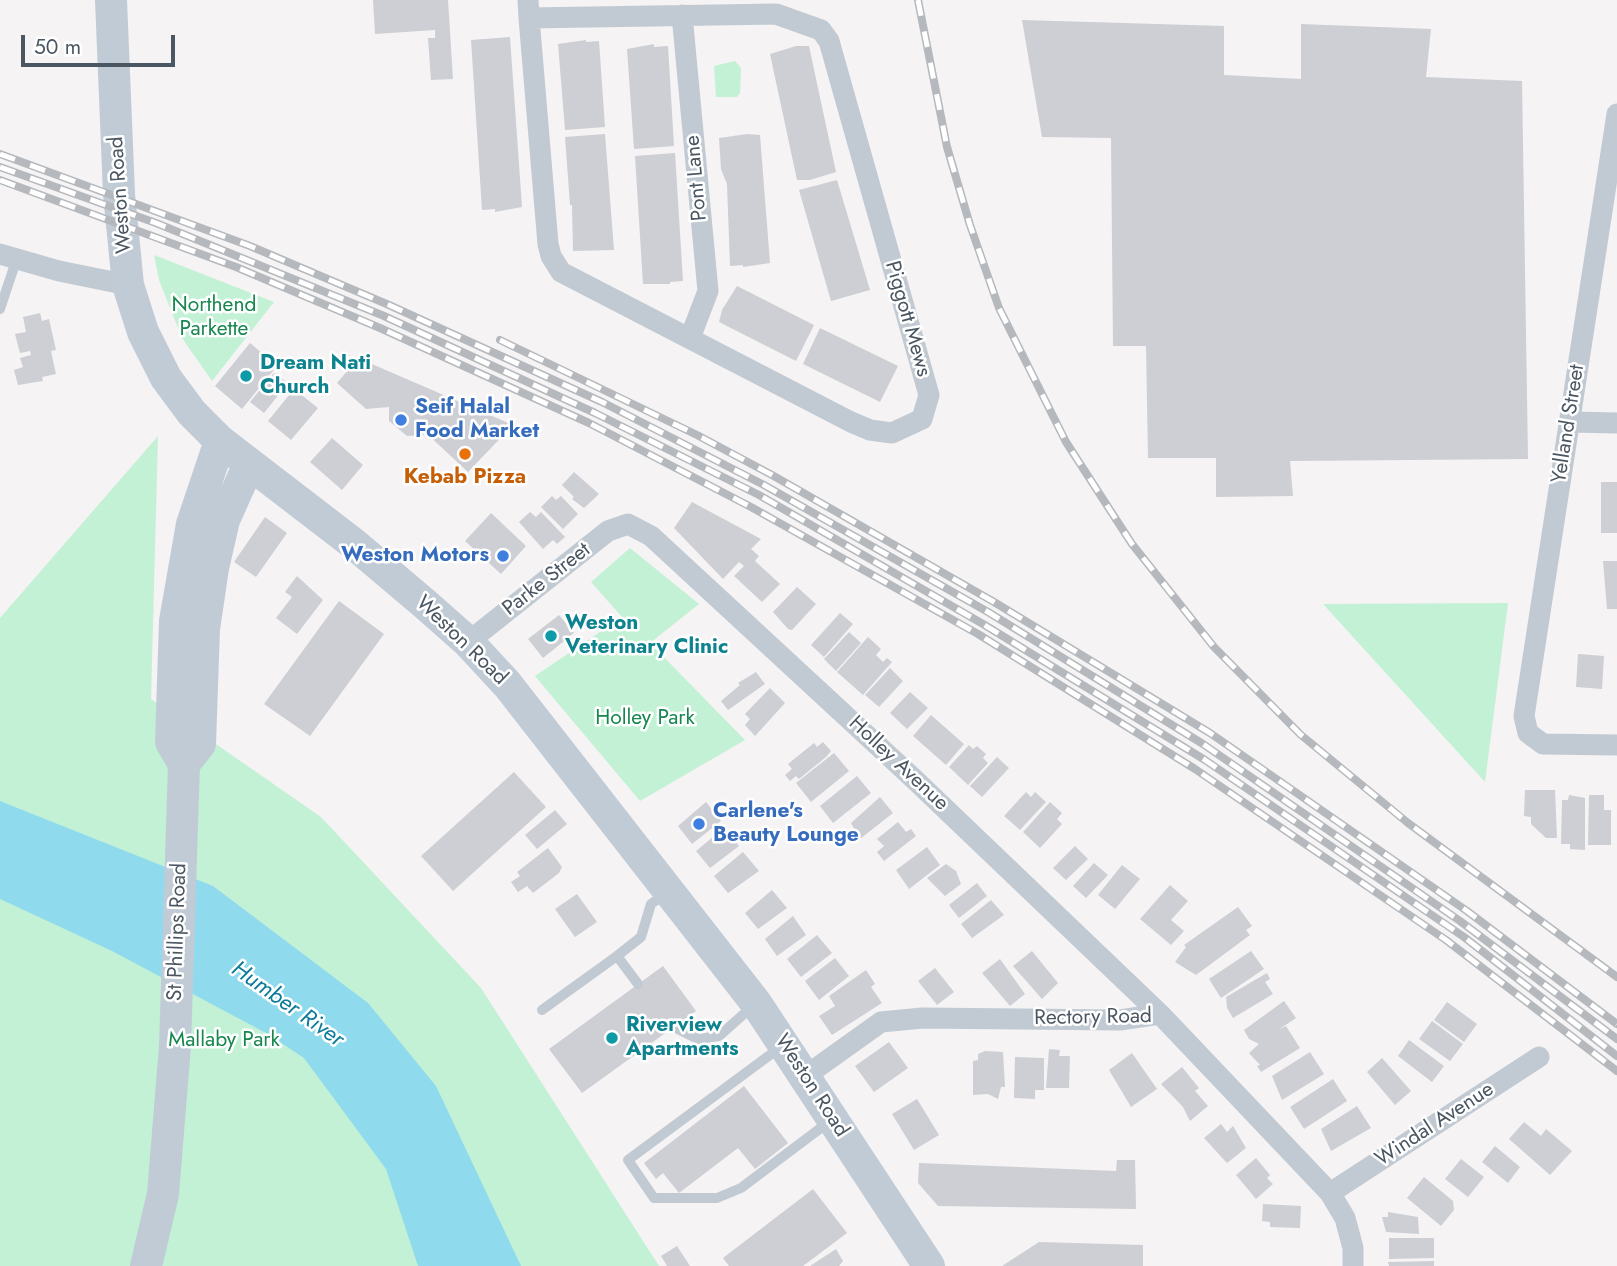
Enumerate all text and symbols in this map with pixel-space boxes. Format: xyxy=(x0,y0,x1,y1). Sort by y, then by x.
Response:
scale bar xyxy=(24,21,178,65)
text: 50 m xyxy=(34,32,81,62)
street label: Pont Lane xyxy=(681,134,713,222)
street label: Weston Road xyxy=(104,136,138,254)
street label: Piggott Mews xyxy=(878,258,936,380)
park label: Northend Parkette xyxy=(172,293,256,343)
place label: Dream Nati Church xyxy=(260,351,371,401)
street label: Yelland Street xyxy=(1547,363,1591,485)
marker: Dream Nati Church xyxy=(238,368,254,384)
place label: Seif Halal Food Market xyxy=(415,395,539,445)
marker: Seif Halal Food Market xyxy=(393,412,409,428)
marker: Kebab Pizza xyxy=(457,446,473,462)
place label: Kebab Pizza xyxy=(404,465,526,491)
street label: Parke Street xyxy=(498,538,596,622)
place label: Weston Motors xyxy=(341,543,489,569)
marker: Weston Motors xyxy=(495,548,511,564)
street label: Weston Road xyxy=(410,591,512,691)
place label: Weston Veterinary Clinic xyxy=(565,611,728,661)
marker: Weston Veterinary Clinic xyxy=(543,628,559,644)
park label: Holley Park xyxy=(595,706,695,732)
street label: Holley Avenue xyxy=(843,711,953,817)
place label: Carlene's Beauty Lounge xyxy=(713,799,859,849)
marker: Carlene's Beauty Lounge xyxy=(691,816,707,832)
street label: St Phillips Road xyxy=(163,863,193,1001)
water label: Humber River xyxy=(226,956,348,1054)
street label: Rectory Road xyxy=(1034,1004,1152,1032)
place label: Riverview Apartments xyxy=(626,1013,739,1063)
park label: Mallaby Park xyxy=(168,1028,280,1054)
marker: Riverview Apartments xyxy=(604,1030,620,1046)
street label: Weston Road xyxy=(768,1030,854,1142)
street label: Windal Avenue xyxy=(1371,1077,1499,1173)

